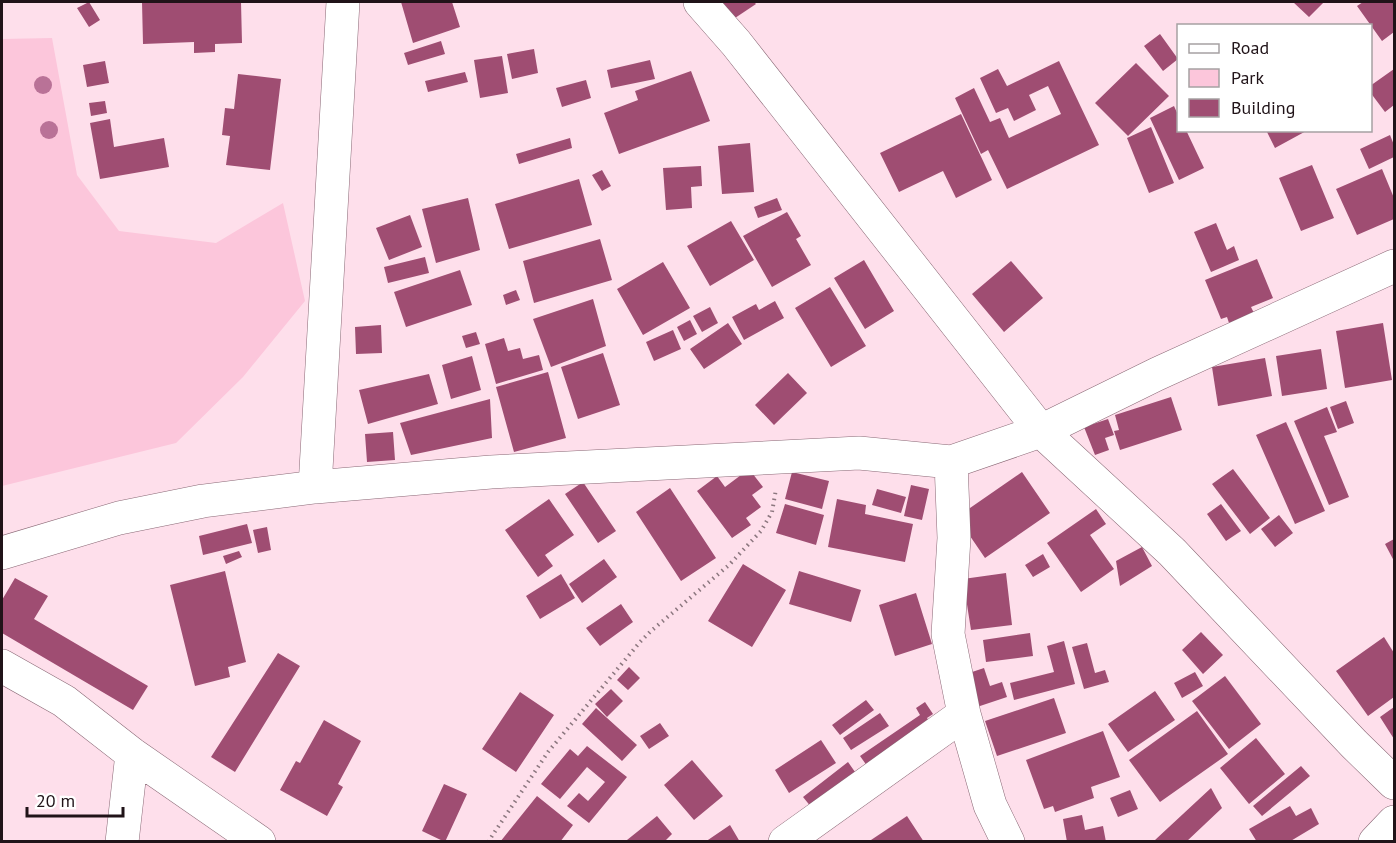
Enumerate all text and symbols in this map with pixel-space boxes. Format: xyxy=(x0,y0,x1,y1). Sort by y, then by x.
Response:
legend xyxy=(1177,24,1372,132)
text: Road xyxy=(1231,36,1269,59)
text: Park xyxy=(1231,66,1264,89)
text: Building xyxy=(1231,96,1295,119)
scale bar xyxy=(27,780,123,818)
text: 20 m xyxy=(36,789,75,812)

